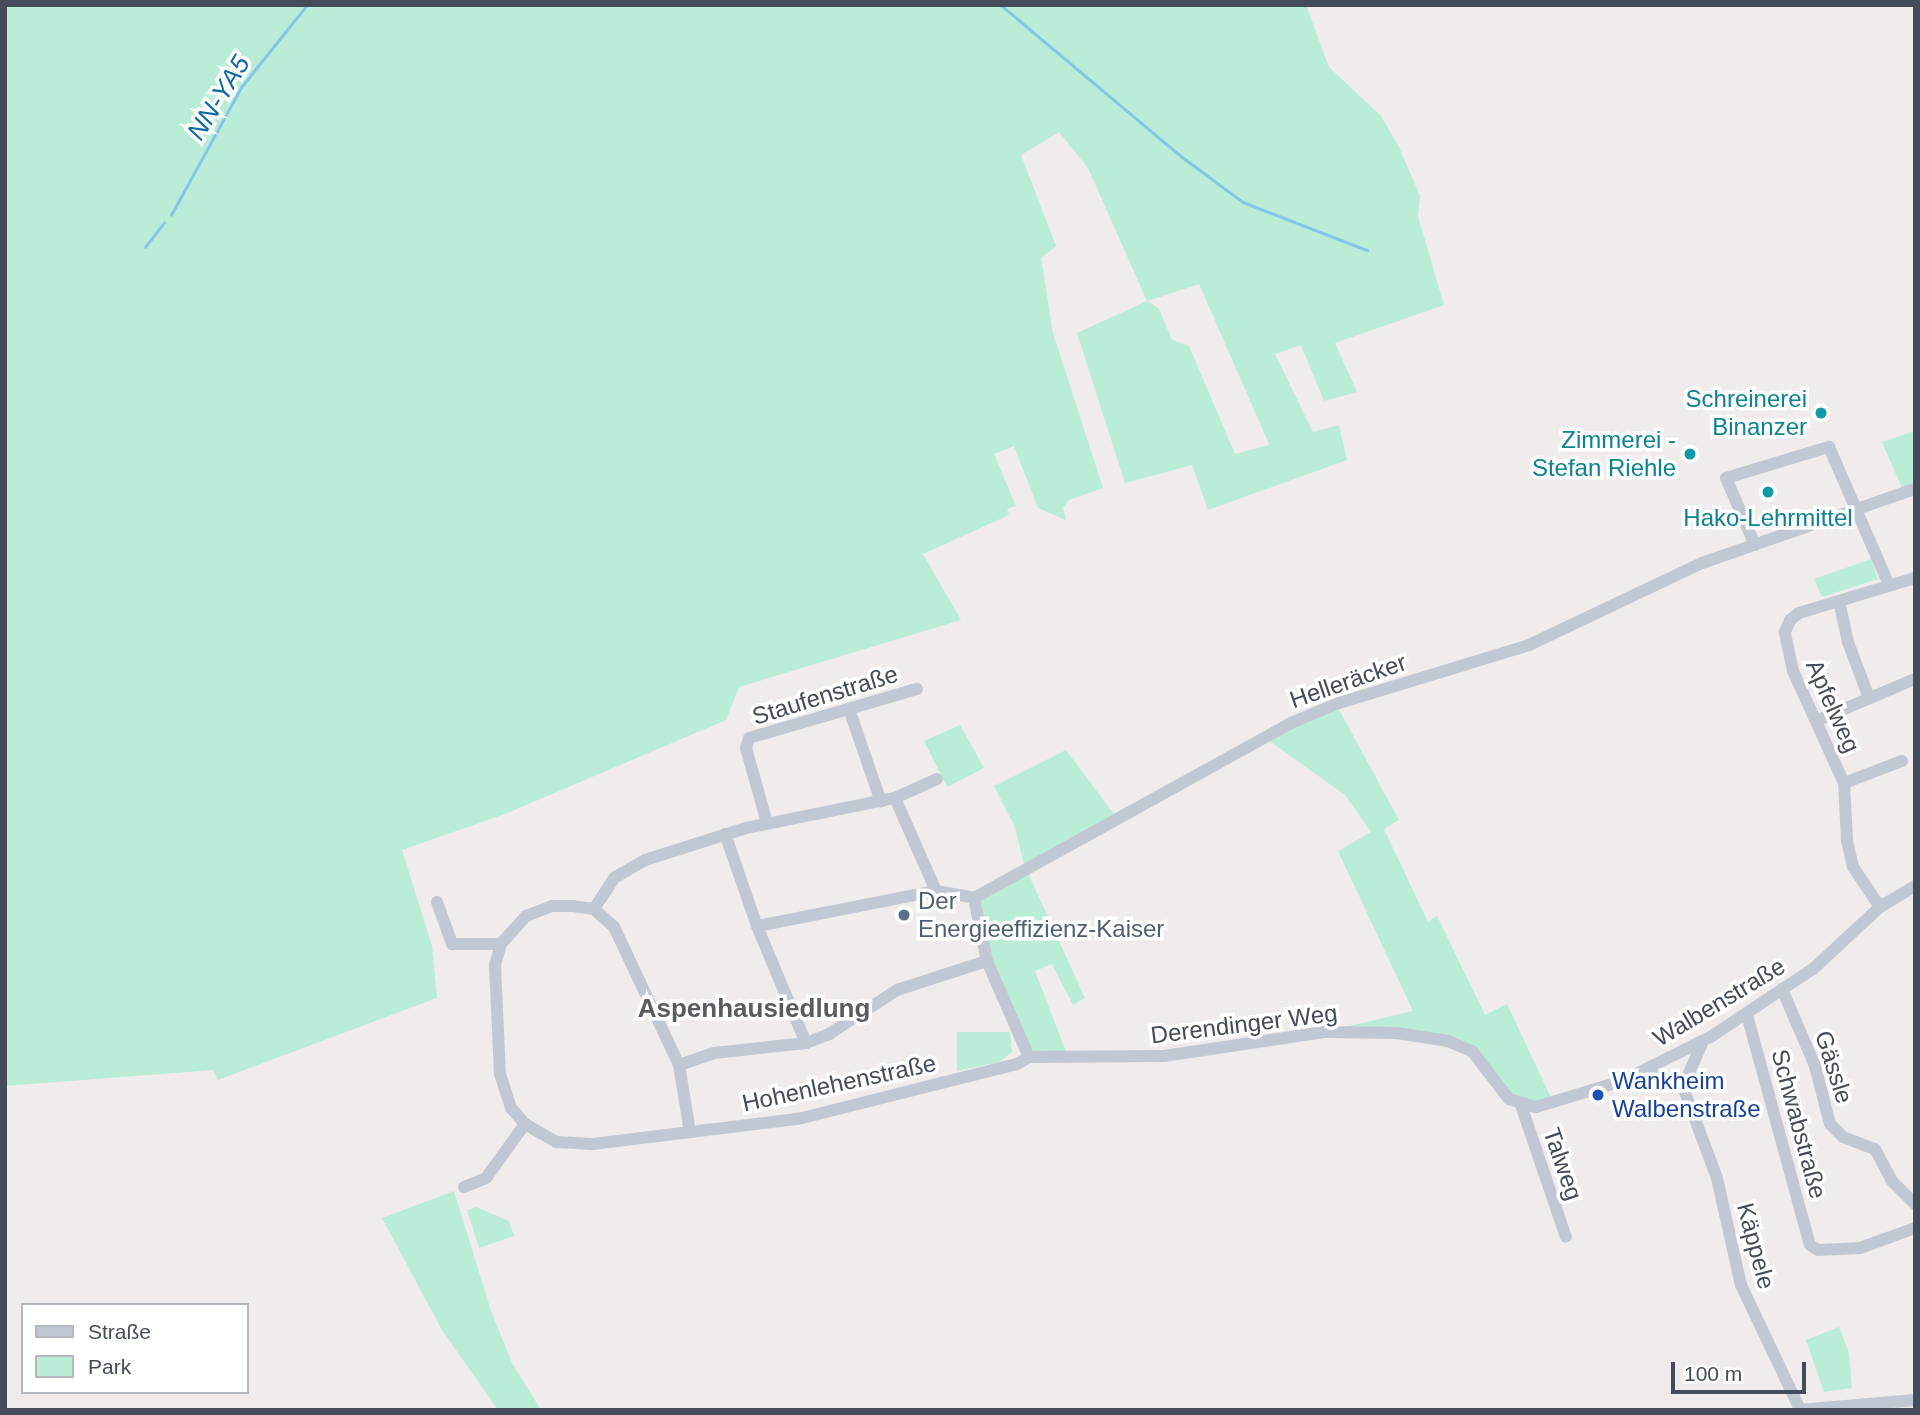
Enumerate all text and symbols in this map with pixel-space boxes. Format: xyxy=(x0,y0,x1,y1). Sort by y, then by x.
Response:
water label: NN-YA5 xyxy=(181,50,257,146)
place label: Schreinerei Binanzer xyxy=(1686,385,1807,441)
marker: Schreinerei Binanzer xyxy=(1813,405,1829,421)
place label: Zimmerei - Stefan Riehle xyxy=(1532,426,1676,482)
marker: Zimmerei - Stefan Riehle xyxy=(1682,446,1698,462)
marker: Hako-Lehrmittel xyxy=(1760,484,1776,500)
place label: Hako-Lehrmittel xyxy=(1683,504,1853,532)
street label: Helleräcker xyxy=(1286,648,1410,714)
street label: Apfelweg xyxy=(1800,655,1866,757)
street label: Staufenstraße xyxy=(749,659,901,731)
place label: Der Energieeffizienz-Kaiser xyxy=(918,887,1164,943)
marker: Der Energieeffizienz-Kaiser xyxy=(896,907,912,923)
street label: Walbenstraße xyxy=(1648,951,1790,1053)
district label: Aspenhausiedlung xyxy=(638,993,870,1025)
street label: Derendinger Weg xyxy=(1149,998,1339,1050)
street label: Gässle xyxy=(1809,1027,1859,1107)
street label: Schwabstraße xyxy=(1765,1046,1833,1202)
street label: Hohenlehenstraße xyxy=(739,1048,939,1118)
place label: Wankheim Walbenstraße xyxy=(1612,1067,1760,1123)
marker: Wankheim Walbenstraße xyxy=(1590,1087,1606,1103)
street label: Talweg xyxy=(1537,1124,1589,1204)
street label: Käppele xyxy=(1731,1200,1781,1292)
legend xyxy=(21,1303,248,1394)
text: Straße xyxy=(88,1320,151,1343)
scale bar xyxy=(1675,1348,1810,1392)
text: Park xyxy=(88,1355,131,1378)
text: 100 m xyxy=(1684,1362,1742,1385)

